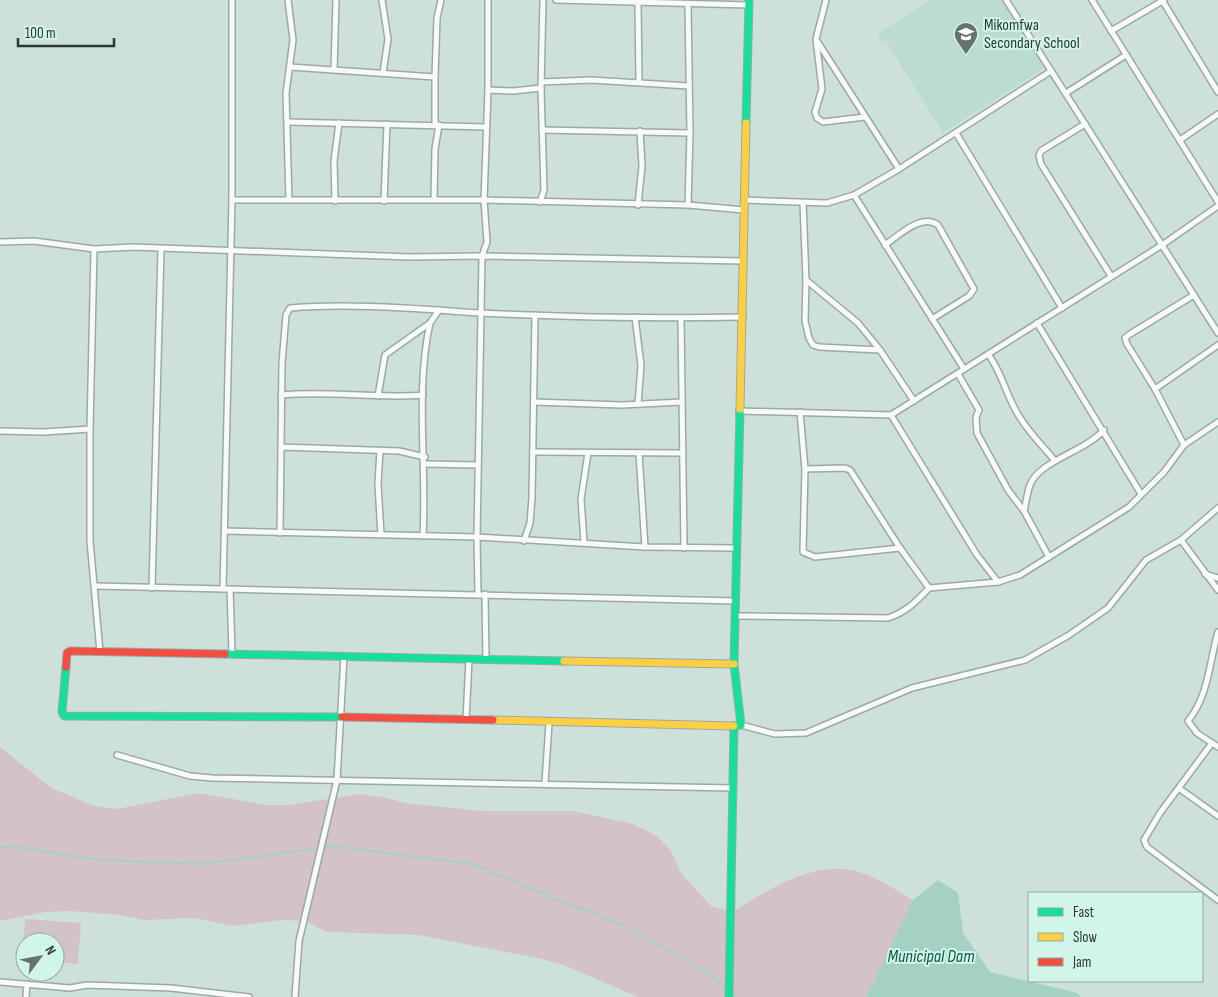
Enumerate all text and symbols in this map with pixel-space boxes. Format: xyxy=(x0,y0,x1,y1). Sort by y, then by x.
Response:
scale bar xyxy=(18,15,114,47)
place label: Mikomfwa Secondary School xyxy=(984,16,1080,53)
school or university icon: Mikomfwa Secondary School xyxy=(953,21,979,55)
text: 100 m xyxy=(25,24,56,43)
legend xyxy=(1028,892,1203,982)
text: Fast xyxy=(1073,903,1095,922)
text: Slow xyxy=(1073,928,1097,947)
north arrow xyxy=(15,932,65,982)
text: N xyxy=(41,943,60,958)
water label: Municipal Dam xyxy=(888,946,974,967)
text: Jam xyxy=(1072,953,1091,972)

